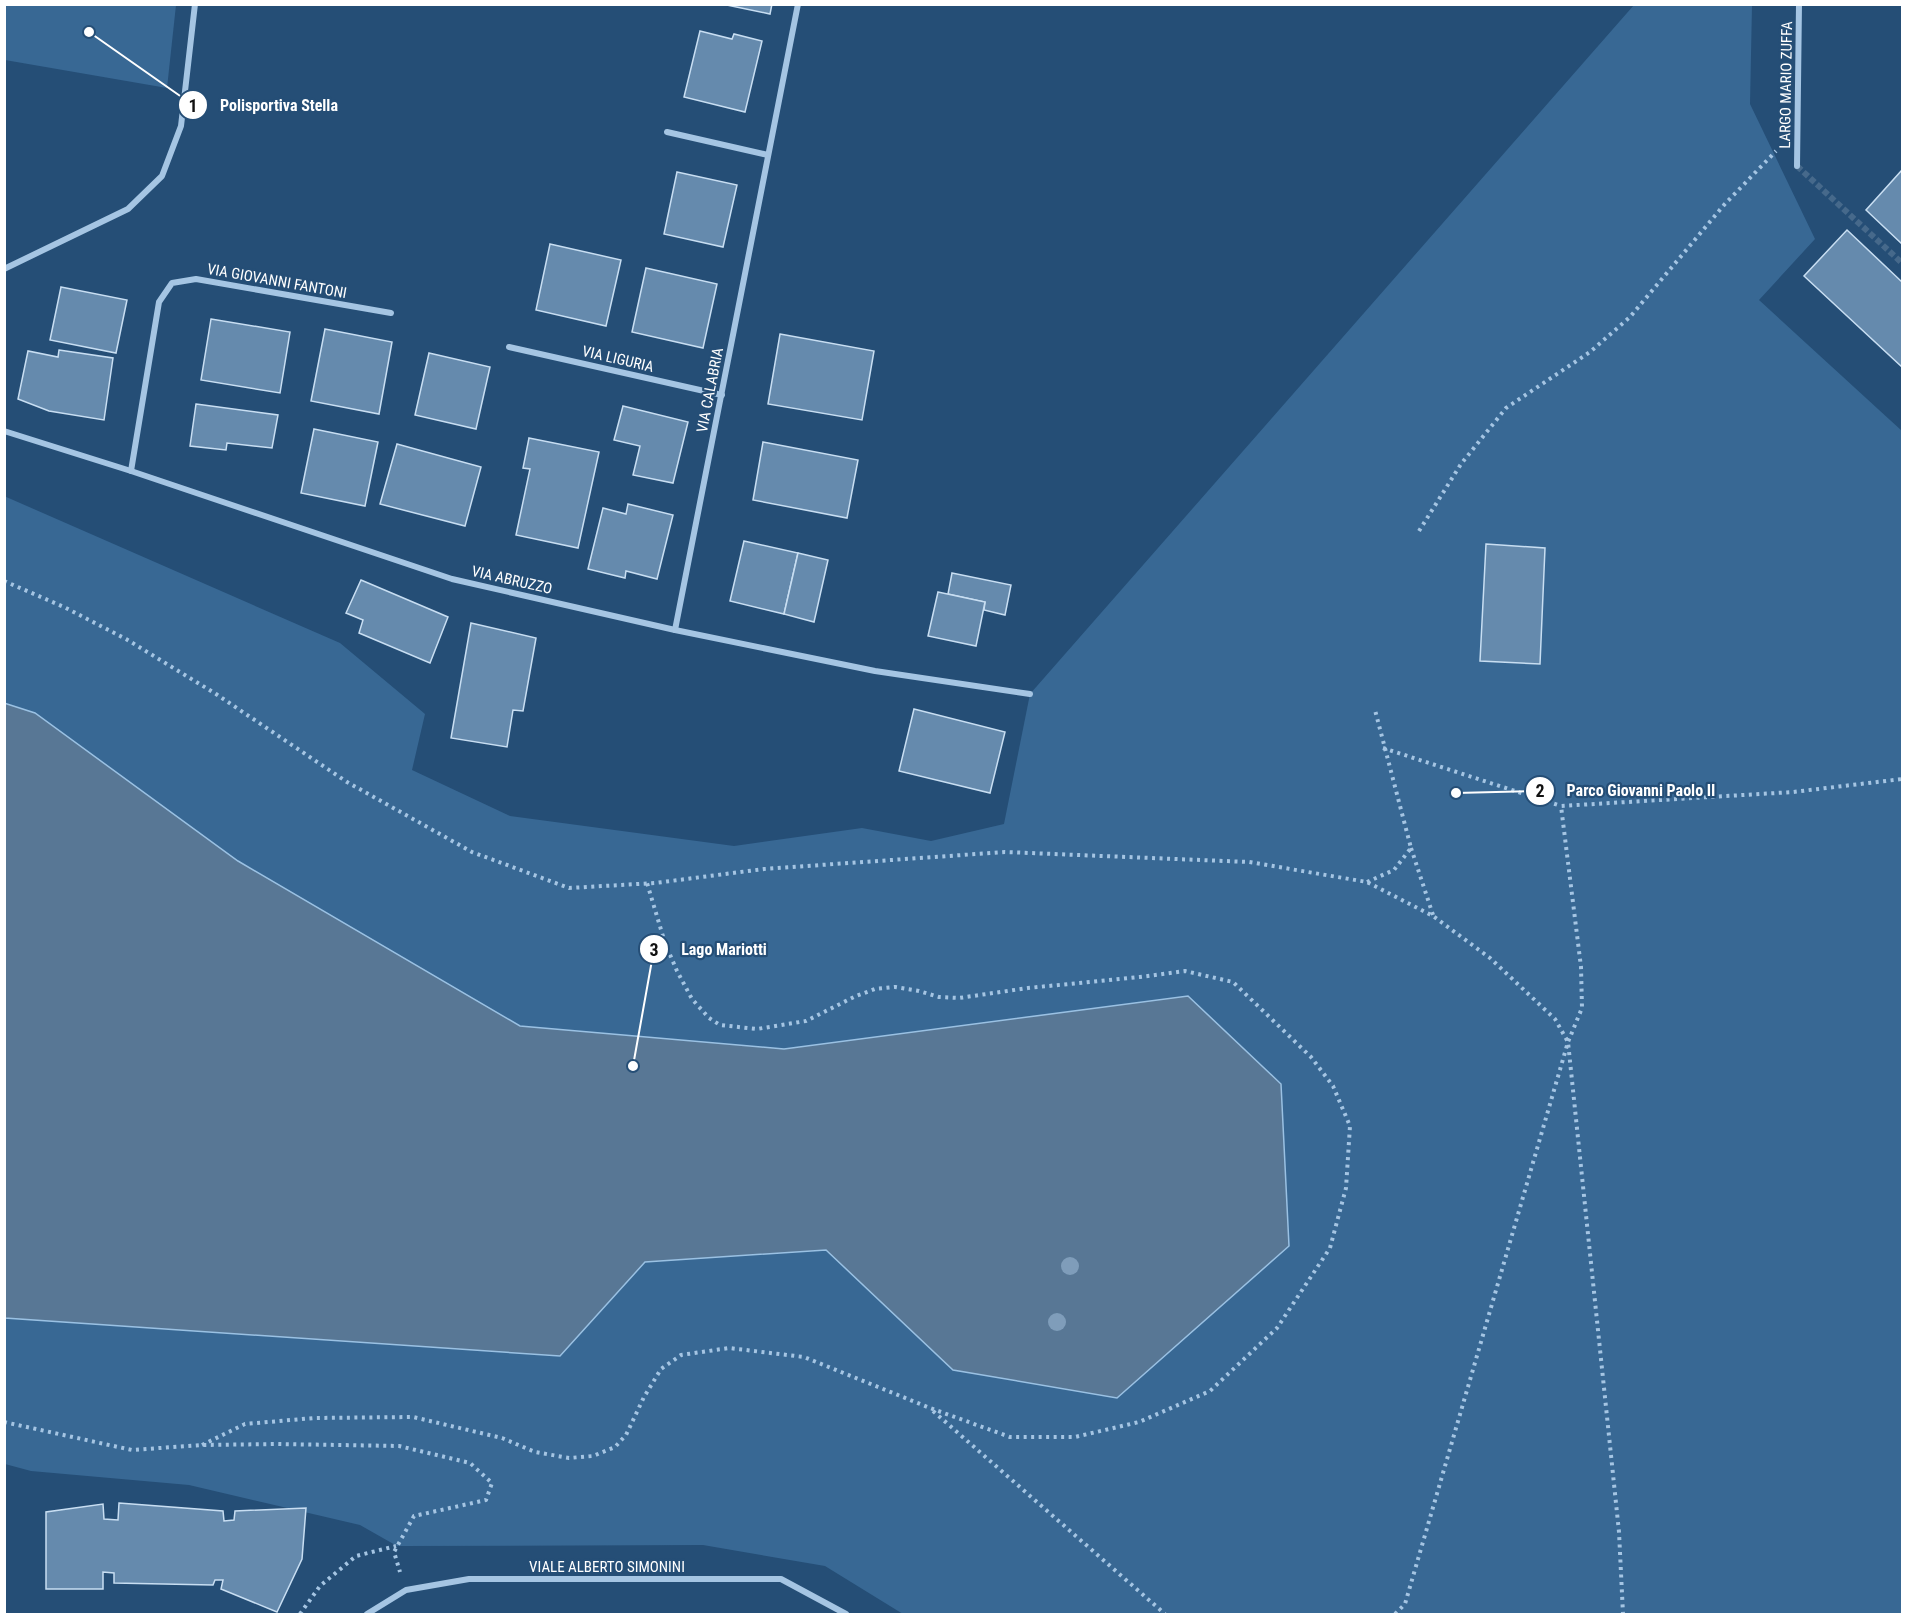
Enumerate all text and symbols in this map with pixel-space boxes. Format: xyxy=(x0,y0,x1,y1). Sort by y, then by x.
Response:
street label: LARGO MARIO ZUFFA xyxy=(1776,21,1796,149)
callout: Polisportiva Stella xyxy=(178,88,350,122)
text: 1 xyxy=(188,95,198,116)
text: Polisportiva Stella xyxy=(220,96,338,115)
street label: VIA GIOVANNI FANTONI xyxy=(206,260,348,302)
street label: VIA LIGURIA xyxy=(580,342,656,376)
street label: VIA CALABRIA xyxy=(693,346,727,434)
street label: VIA ABRUZZO xyxy=(470,562,554,598)
callout: Parco Giovanni Paolo II xyxy=(1525,774,1727,808)
text: 2 xyxy=(1535,780,1545,801)
text: Parco Giovanni Paolo II xyxy=(1567,781,1715,800)
callout: Lago Mariotti xyxy=(639,932,779,966)
text: 3 xyxy=(649,939,659,960)
text: Lago Mariotti xyxy=(681,940,767,959)
street label: VIALE ALBERTO SIMONINI xyxy=(529,1558,685,1576)

